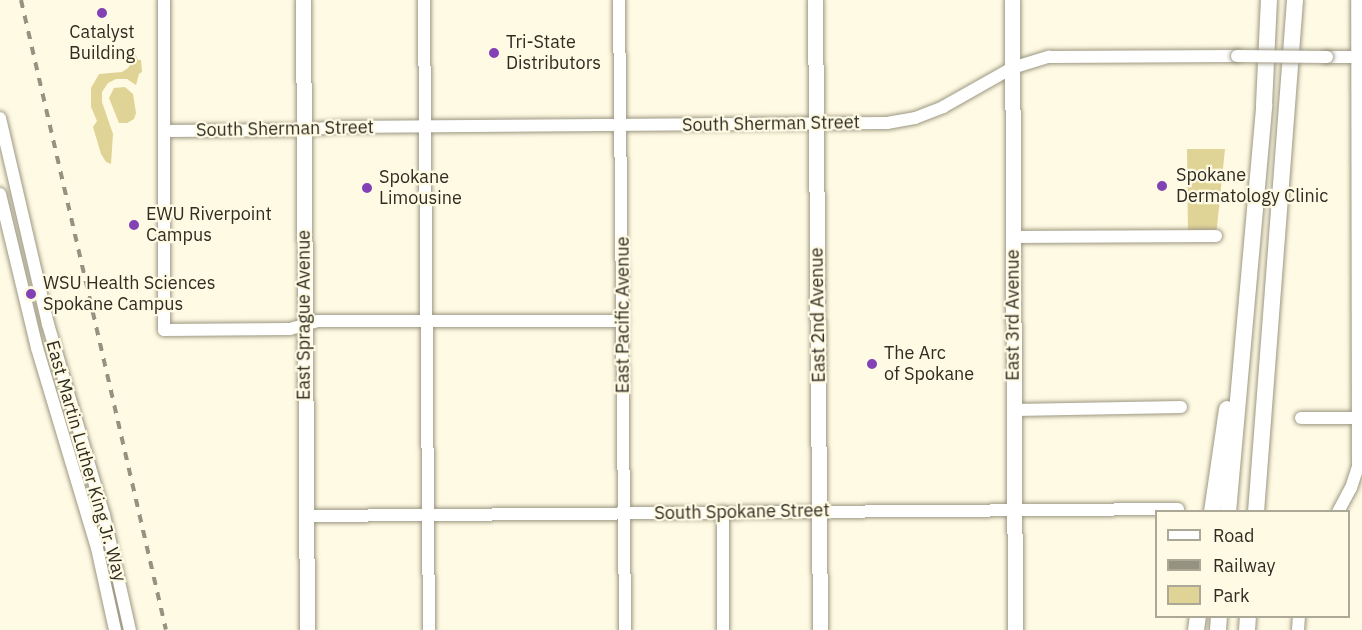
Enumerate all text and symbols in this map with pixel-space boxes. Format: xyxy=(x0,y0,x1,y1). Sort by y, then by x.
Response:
marker: Catalyst Building xyxy=(95,6,109,20)
place label: Catalyst Building xyxy=(69,22,135,64)
place label: Tri-State Distributors xyxy=(506,32,601,74)
marker: Tri-State Distributors xyxy=(487,46,501,60)
street label: South Sherman Street xyxy=(682,112,860,136)
street label: South Sherman Street xyxy=(196,117,374,141)
place label: Spokane Dermatology Clinic xyxy=(1176,165,1328,207)
place label: Spokane Limousine xyxy=(379,167,462,210)
marker: Spokane Dermatology Clinic xyxy=(1153,177,1171,195)
marker: Spokane Limousine xyxy=(360,181,374,195)
place label: EWU Riverpoint Campus xyxy=(146,204,272,246)
marker: EWU Riverpoint Campus xyxy=(127,218,141,232)
street label: East Sprague Avenue xyxy=(293,230,315,400)
street label: East Pacific Avenue xyxy=(612,237,634,393)
street label: East 2nd Avenue xyxy=(806,247,830,383)
street label: East 3rd Avenue xyxy=(1002,249,1024,381)
place label: WSU Health Sciences Spokane Campus xyxy=(43,273,215,316)
marker: WSU Health Sciences Spokane Campus xyxy=(24,287,38,301)
street label: East Martin Luther King Jr. Way xyxy=(41,338,131,584)
place label: The Arc of Spokane xyxy=(884,343,974,386)
marker: The Arc of Spokane xyxy=(865,357,879,371)
street label: South Spokane Street xyxy=(654,500,830,524)
legend xyxy=(1155,510,1350,618)
text: Road xyxy=(1213,524,1254,547)
text: Railway xyxy=(1213,554,1275,577)
text: Park xyxy=(1213,584,1249,607)

